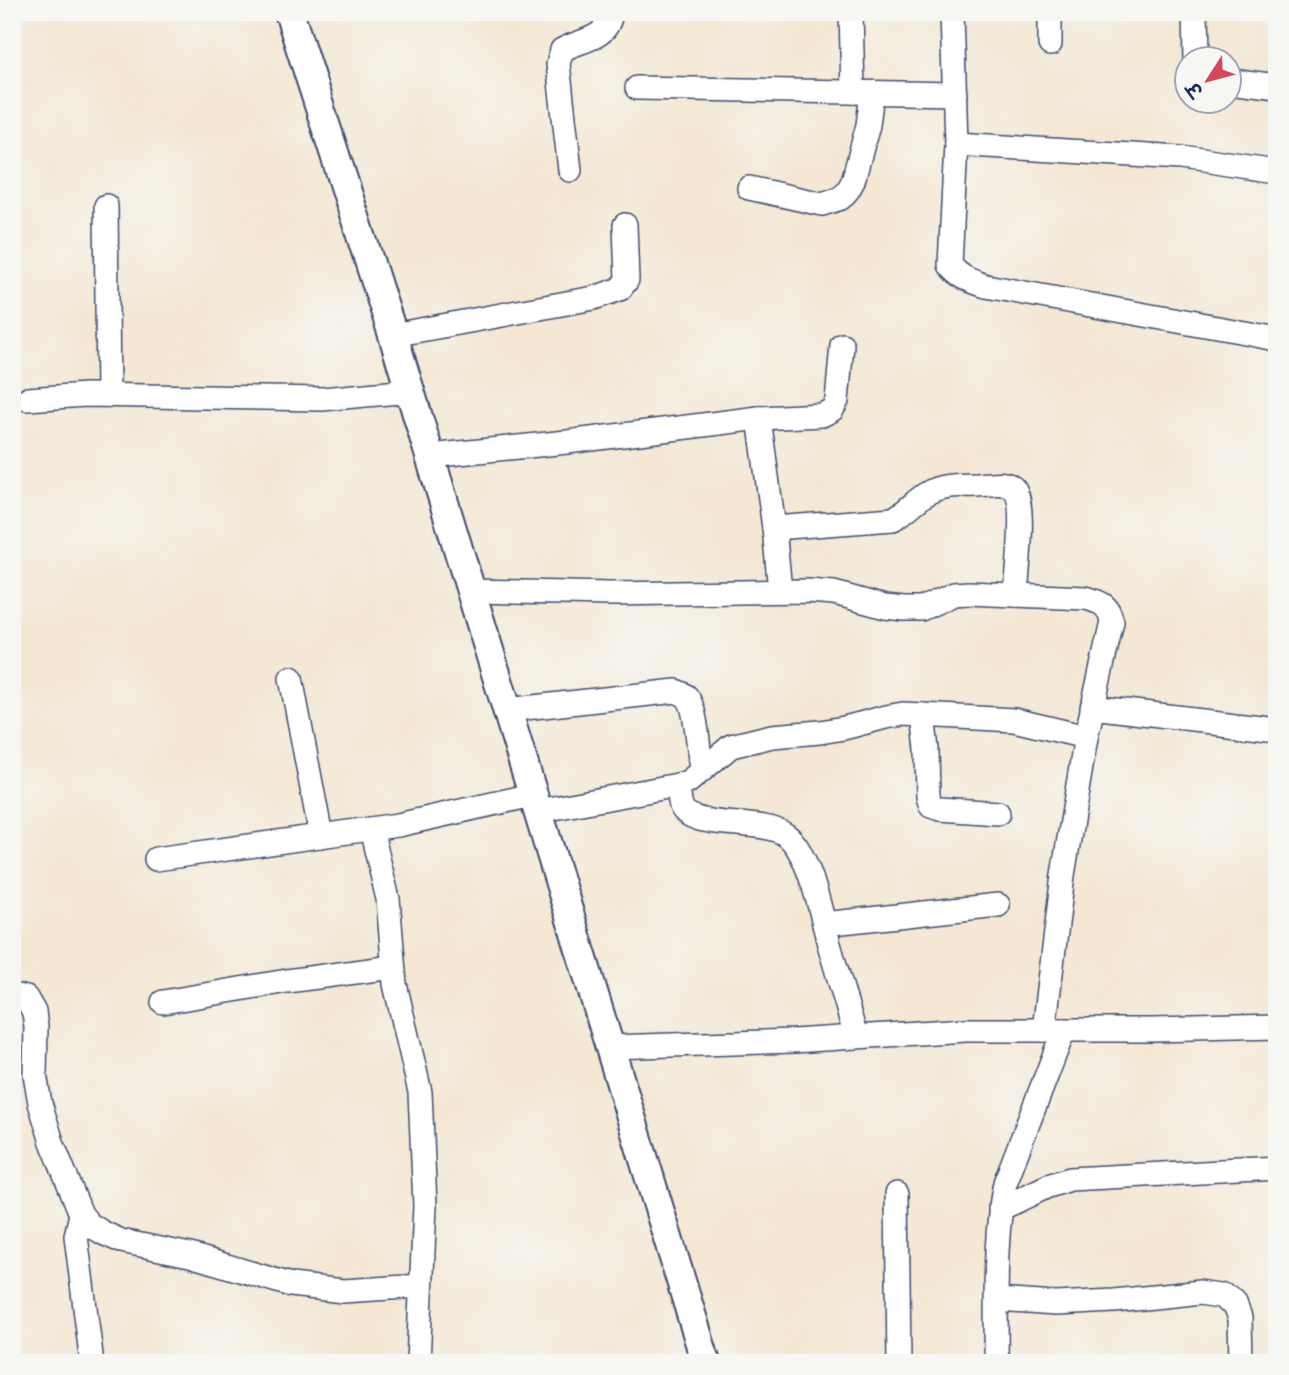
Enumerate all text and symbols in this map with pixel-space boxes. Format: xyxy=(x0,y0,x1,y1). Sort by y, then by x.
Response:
north arrow xyxy=(1174,46,1244,116)
text: उ xyxy=(1183,74,1211,101)

